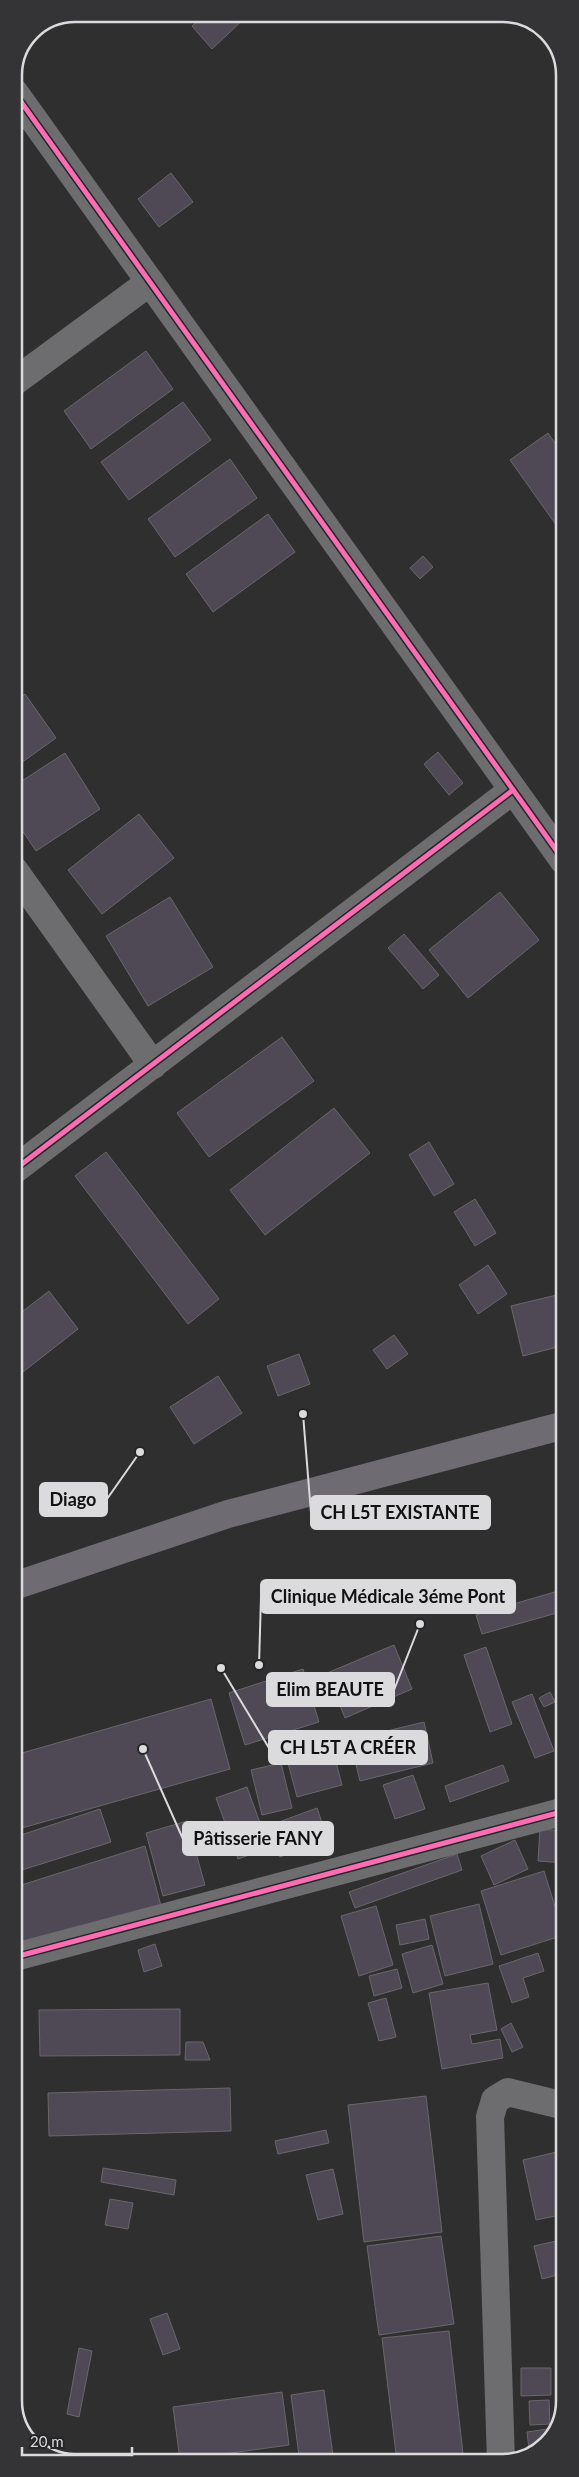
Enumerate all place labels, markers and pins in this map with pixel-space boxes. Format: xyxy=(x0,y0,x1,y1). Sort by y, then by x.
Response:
callout: Diago xyxy=(40,1483,107,1516)
callout: CH L5T EXISTANTE xyxy=(311,1496,490,1529)
callout: Clinique Médicale 3éme Pont xyxy=(261,1580,515,1613)
callout: Elim BEAUTE xyxy=(267,1673,394,1706)
callout: CH L5T A CRÉER xyxy=(269,1731,427,1764)
callout: Pâtisserie FANY xyxy=(183,1822,333,1855)

